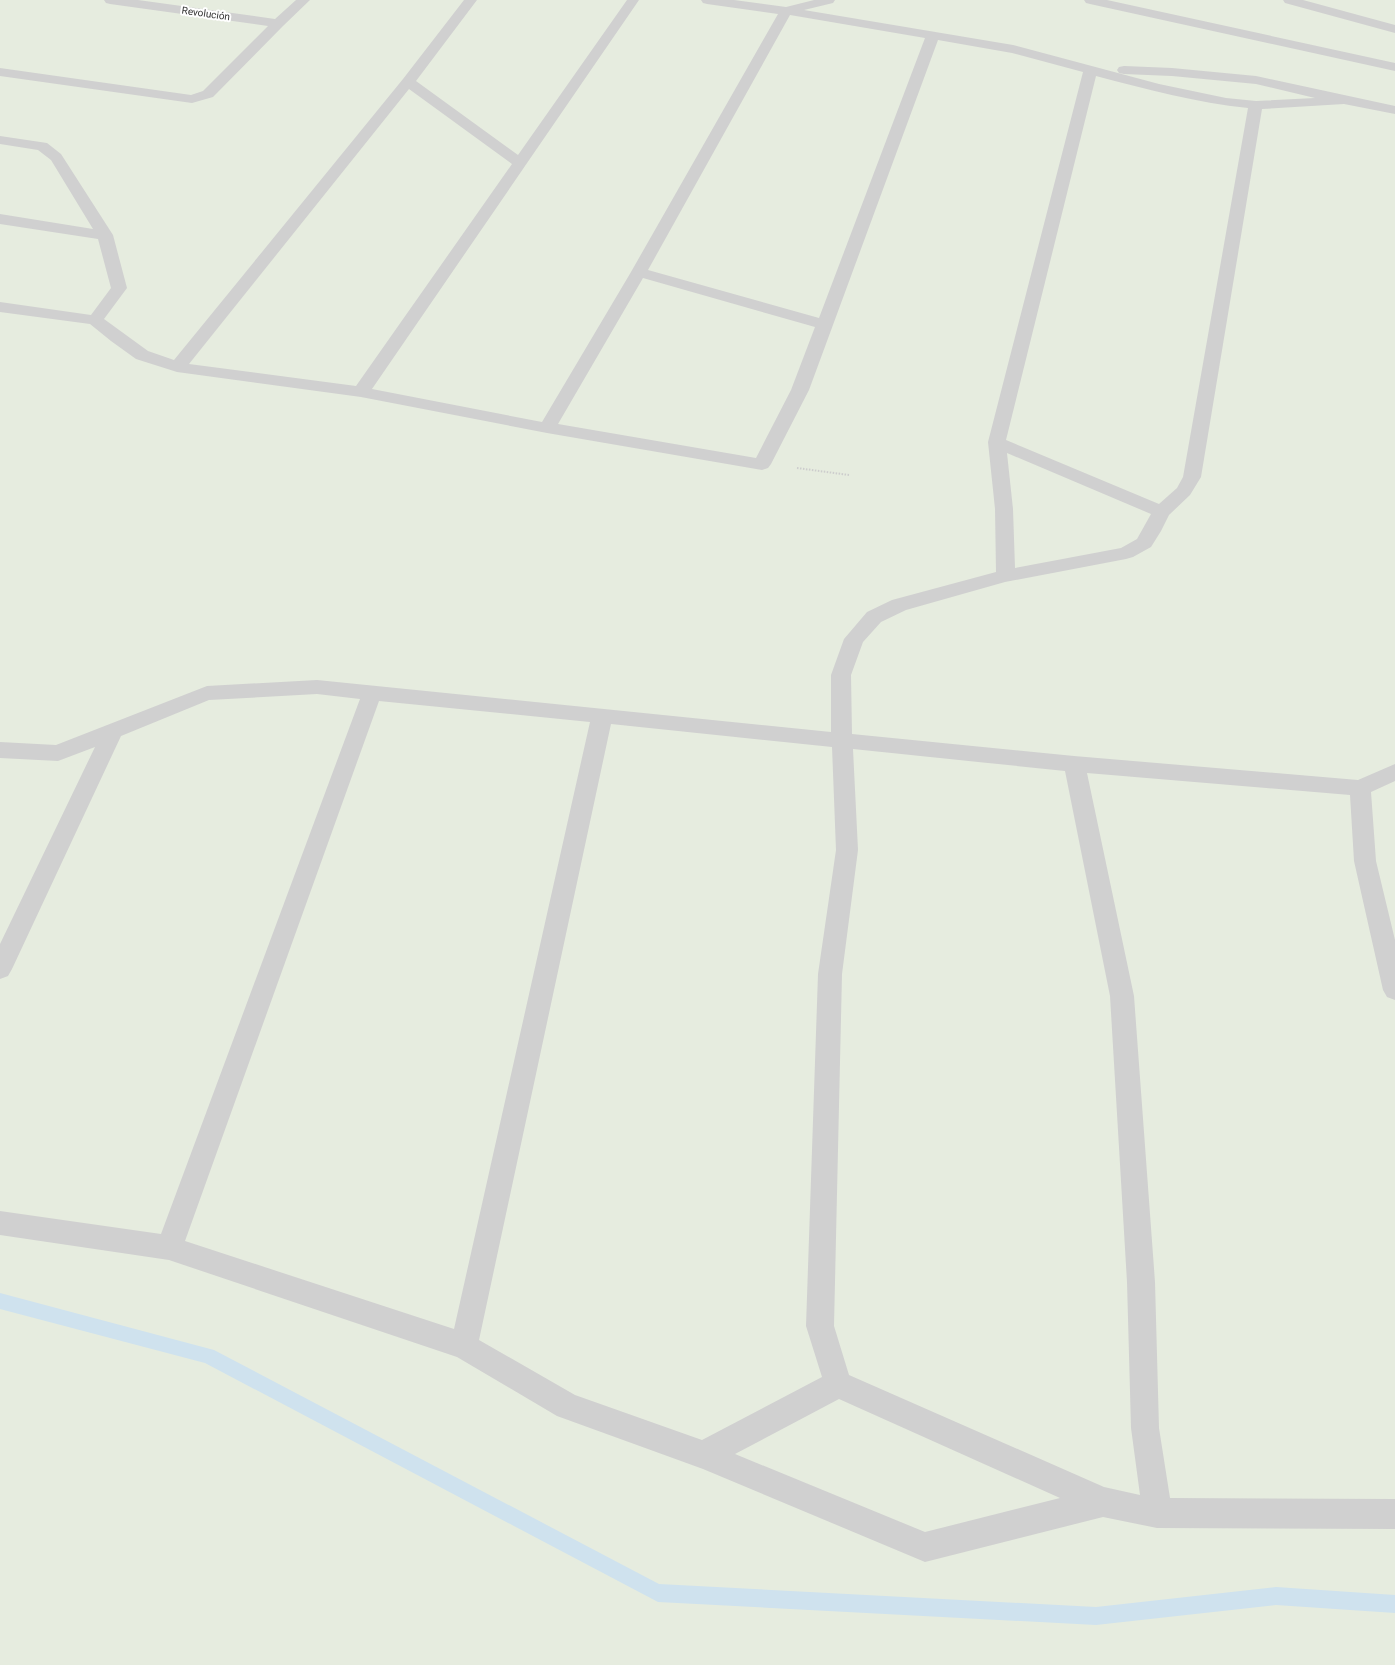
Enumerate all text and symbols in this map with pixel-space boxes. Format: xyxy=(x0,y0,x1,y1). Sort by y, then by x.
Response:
street label: Revolución xyxy=(181,5,231,22)

